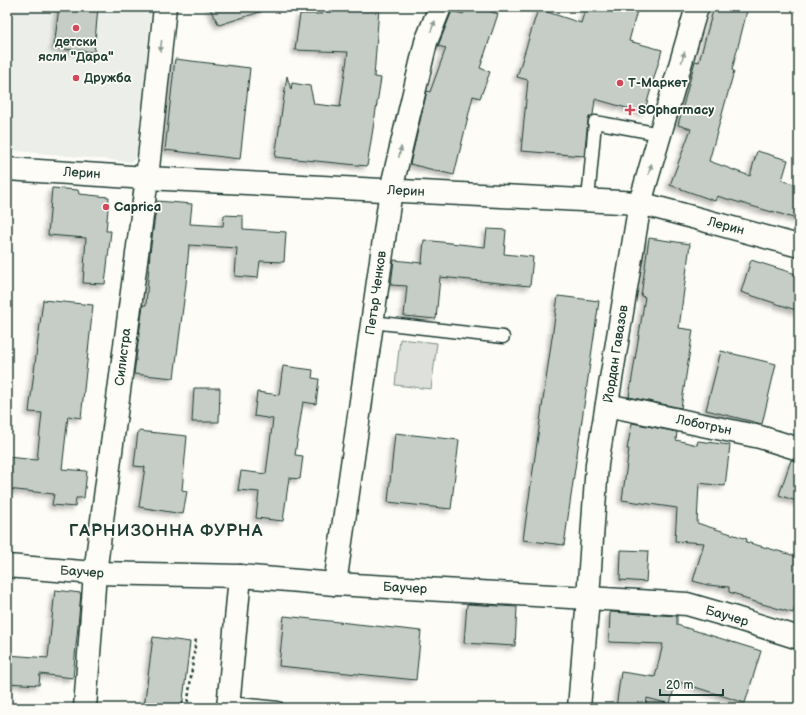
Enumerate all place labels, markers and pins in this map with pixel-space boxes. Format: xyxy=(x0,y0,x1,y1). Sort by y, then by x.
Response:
marker: детски ясли "Дара" xyxy=(71,23,81,33)
place label: детски ясли "Дара" xyxy=(38,34,114,65)
place label: Дружба xyxy=(84,70,132,86)
marker: Дружба xyxy=(71,73,81,83)
place label: Т-Маркет xyxy=(628,75,689,91)
marker: Т-Маркет xyxy=(615,78,625,88)
place label: SOpharmacy xyxy=(638,102,714,118)
marker: SOpharmacy xyxy=(625,105,635,115)
place label: Caprica xyxy=(114,199,161,215)
marker: Caprica xyxy=(101,202,111,212)

